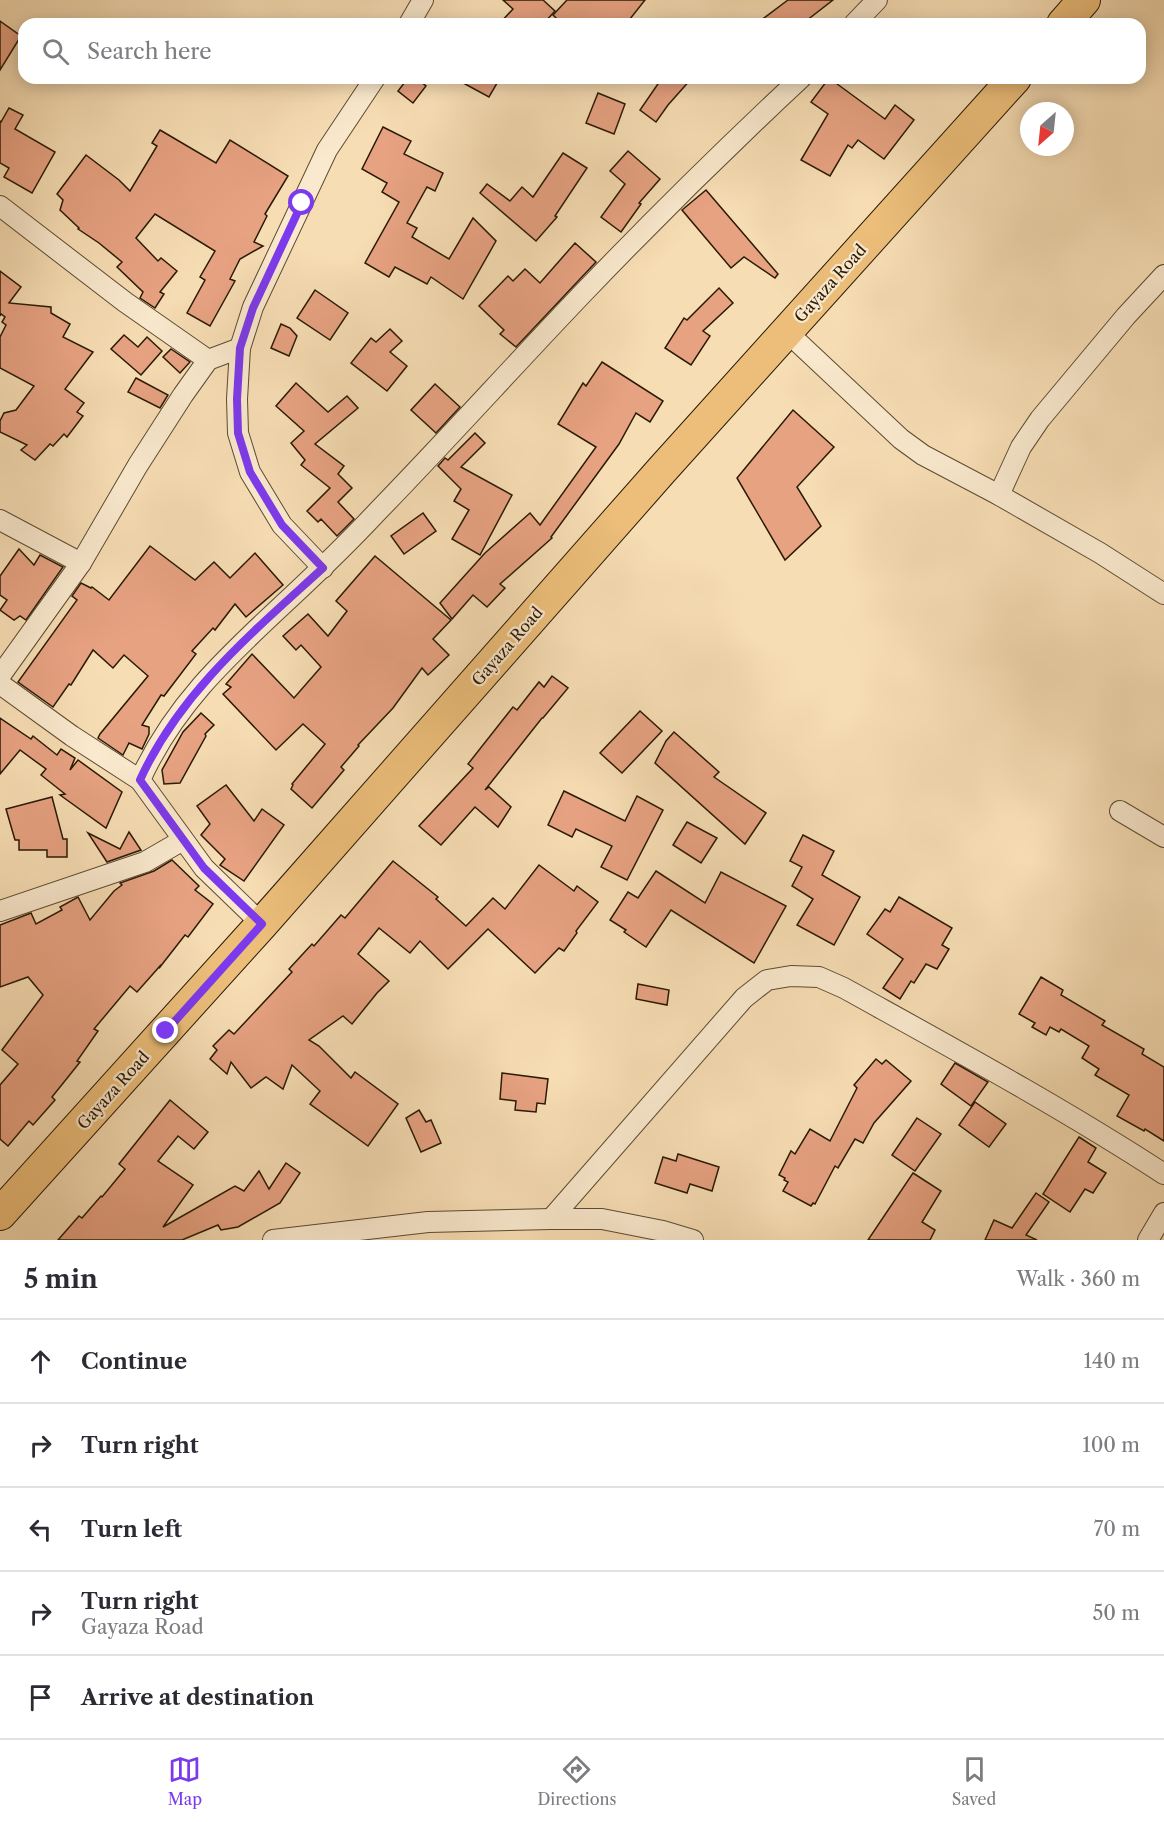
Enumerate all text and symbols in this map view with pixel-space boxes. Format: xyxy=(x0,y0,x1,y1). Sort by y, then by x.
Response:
search box xyxy=(18,18,1146,84)
icon: search xyxy=(39,35,72,68)
text: Search here xyxy=(87,38,212,65)
north arrow xyxy=(1020,102,1074,156)
route start xyxy=(288,189,314,215)
street label: Gayaza Road xyxy=(790,240,870,326)
street label: Gayaza Road xyxy=(467,602,547,690)
route end xyxy=(152,1017,178,1043)
street label: Gayaza Road xyxy=(73,1047,153,1133)
text: 5 min xyxy=(24,1263,98,1295)
text: Walk · 360 m xyxy=(1017,1267,1140,1291)
icon: ahead xyxy=(24,1345,57,1378)
text: Continue xyxy=(81,1348,187,1375)
text: 140 m xyxy=(1083,1349,1140,1373)
icon: right xyxy=(24,1429,57,1462)
text: Turn right xyxy=(81,1432,199,1459)
text: 100 m xyxy=(1082,1433,1140,1457)
icon: left xyxy=(24,1513,57,1546)
text: Turn left xyxy=(81,1516,182,1543)
text: 70 m xyxy=(1094,1517,1140,1541)
text: Turn right xyxy=(81,1588,199,1615)
icon: right xyxy=(24,1597,57,1630)
text: 50 m xyxy=(1093,1601,1140,1625)
text: Gayaza Road xyxy=(81,1615,204,1639)
icon: arrive xyxy=(24,1681,57,1714)
text: Arrive at destination xyxy=(81,1684,314,1711)
tab: Map xyxy=(168,1753,202,1809)
tab: Directions xyxy=(537,1753,616,1809)
tab: Saved xyxy=(952,1753,996,1809)

